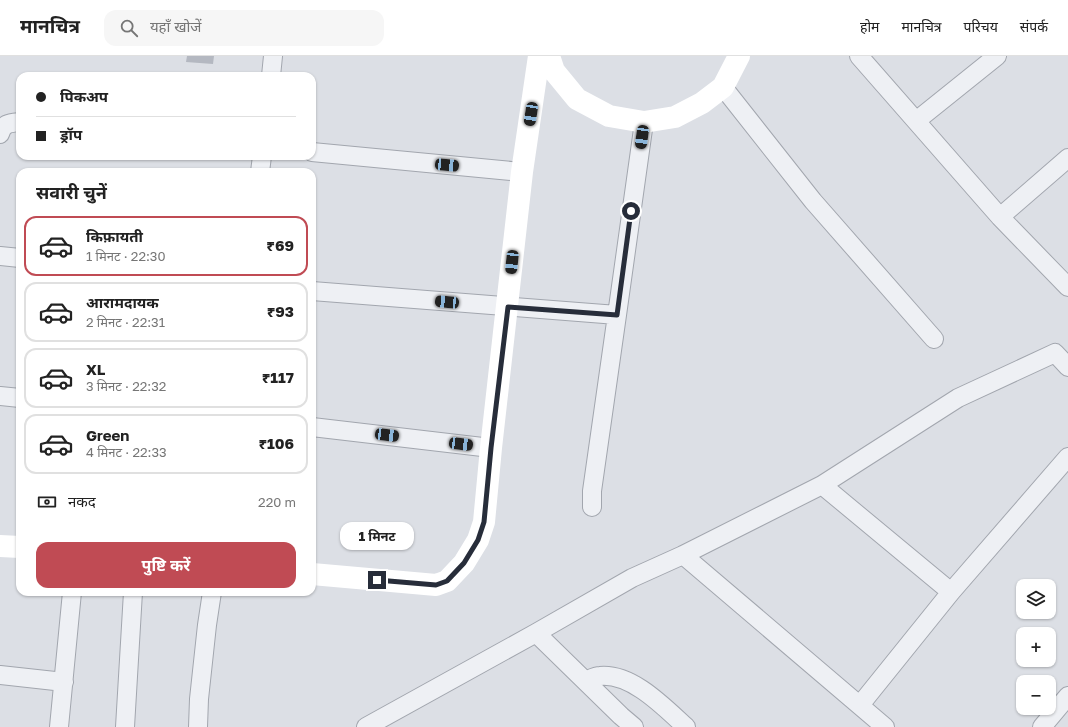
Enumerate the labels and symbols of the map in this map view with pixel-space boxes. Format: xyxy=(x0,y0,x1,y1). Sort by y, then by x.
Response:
car xyxy=(523,101,539,127)
car xyxy=(634,124,650,150)
car xyxy=(435,158,459,172)
route start xyxy=(622,202,640,220)
car xyxy=(505,249,519,275)
car xyxy=(435,295,459,309)
car xyxy=(374,428,400,442)
car xyxy=(448,437,474,451)
callout: 1 मिनट xyxy=(340,522,414,550)
route end xyxy=(368,571,386,589)

